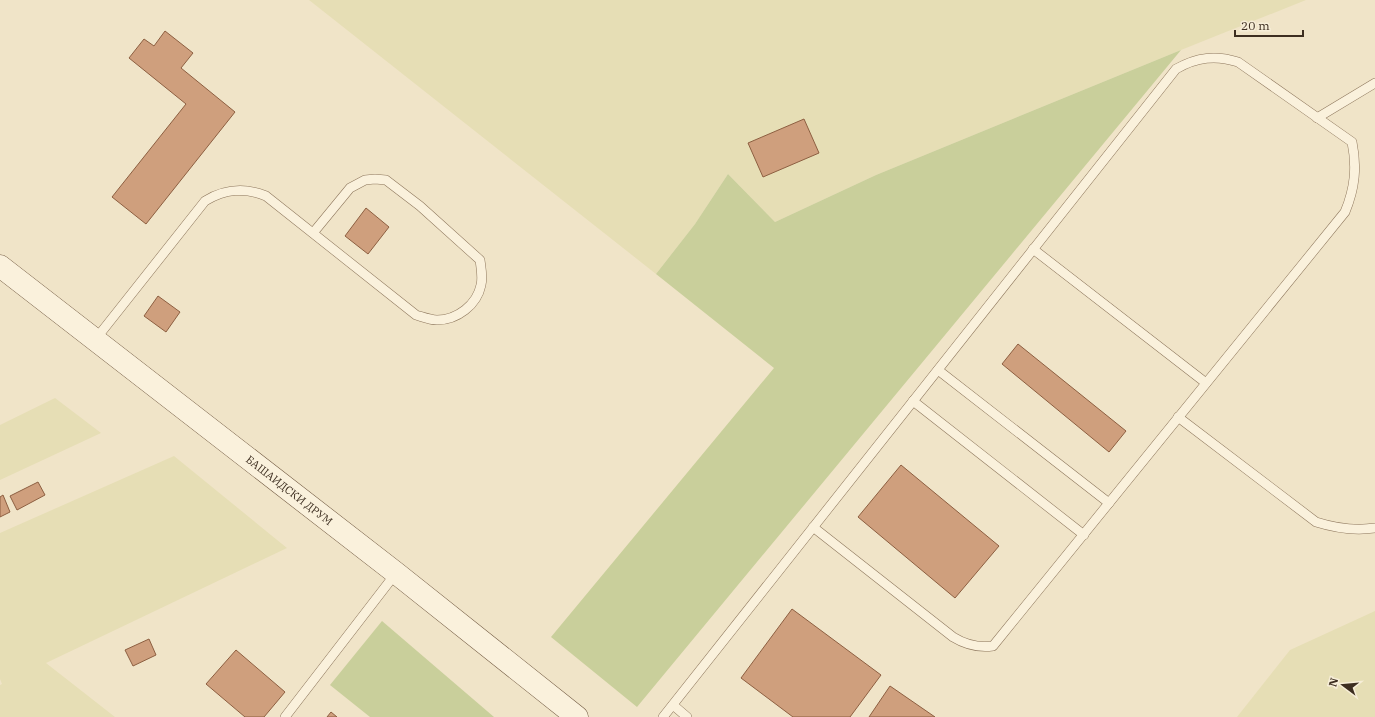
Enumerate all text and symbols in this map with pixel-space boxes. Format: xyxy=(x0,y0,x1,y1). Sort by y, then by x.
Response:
scale bar xyxy=(1235,12,1303,38)
text: 20 m xyxy=(1241,18,1270,33)
street label: БАШАИДСКИ ДРУМ xyxy=(243,452,335,528)
north arrow xyxy=(1323,665,1363,705)
text: N xyxy=(1325,676,1341,688)

